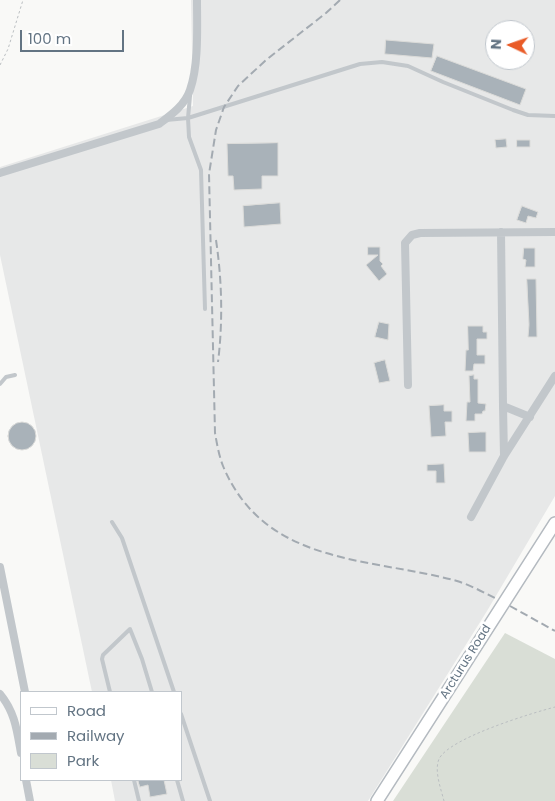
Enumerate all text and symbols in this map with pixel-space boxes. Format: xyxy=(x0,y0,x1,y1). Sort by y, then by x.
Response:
scale bar xyxy=(22,20,126,52)
north arrow xyxy=(485,20,535,70)
text: 100 m xyxy=(28,28,71,49)
text: N xyxy=(486,38,506,50)
street label: Arcturus Road xyxy=(437,622,495,702)
legend xyxy=(20,691,182,781)
text: Road xyxy=(67,700,106,721)
text: Railway xyxy=(67,725,125,746)
text: Park xyxy=(67,750,99,771)

